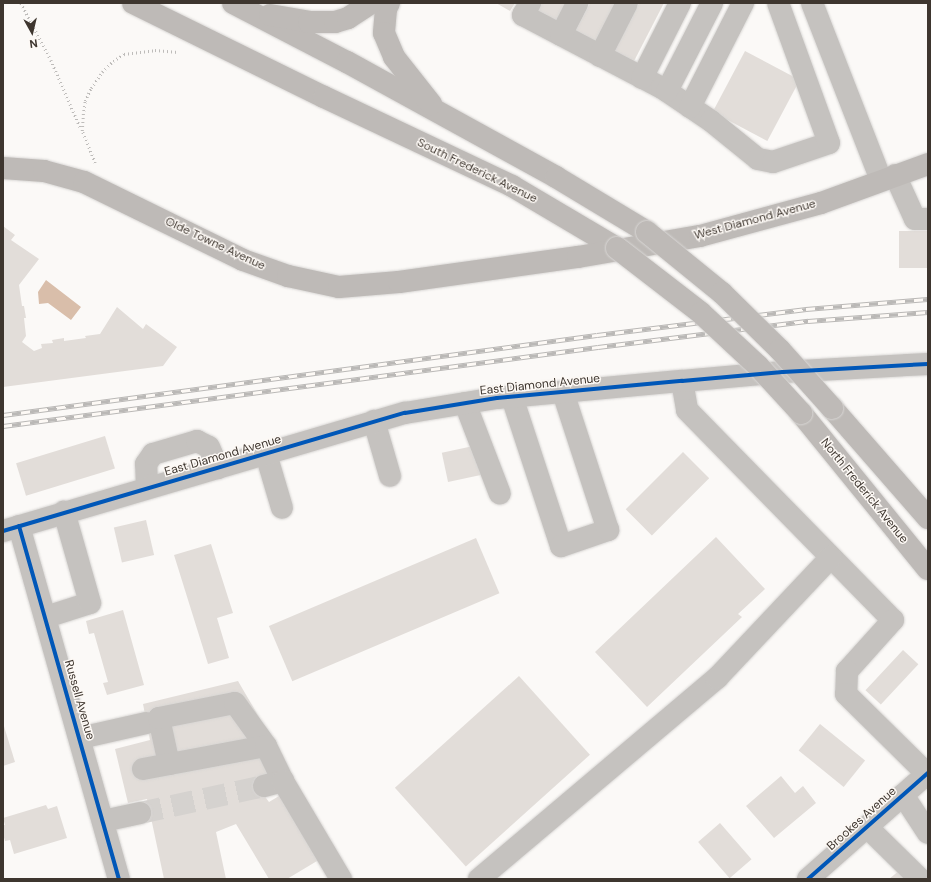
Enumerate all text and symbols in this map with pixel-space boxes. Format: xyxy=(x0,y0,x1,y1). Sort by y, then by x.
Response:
north arrow xyxy=(12,12,52,52)
text: N xyxy=(29,36,39,51)
street label: South Frederick Avenue xyxy=(415,136,539,206)
street label: West Diamond Avenue xyxy=(693,197,817,243)
street label: Olde Towne Avenue xyxy=(163,214,267,274)
street label: East Diamond Avenue xyxy=(479,372,601,398)
street label: East Diamond Avenue xyxy=(163,432,283,480)
street label: North Frederick Avenue xyxy=(817,436,911,546)
street label: Russell Avenue xyxy=(61,659,97,741)
street label: Brookes Avenue xyxy=(824,784,900,854)

